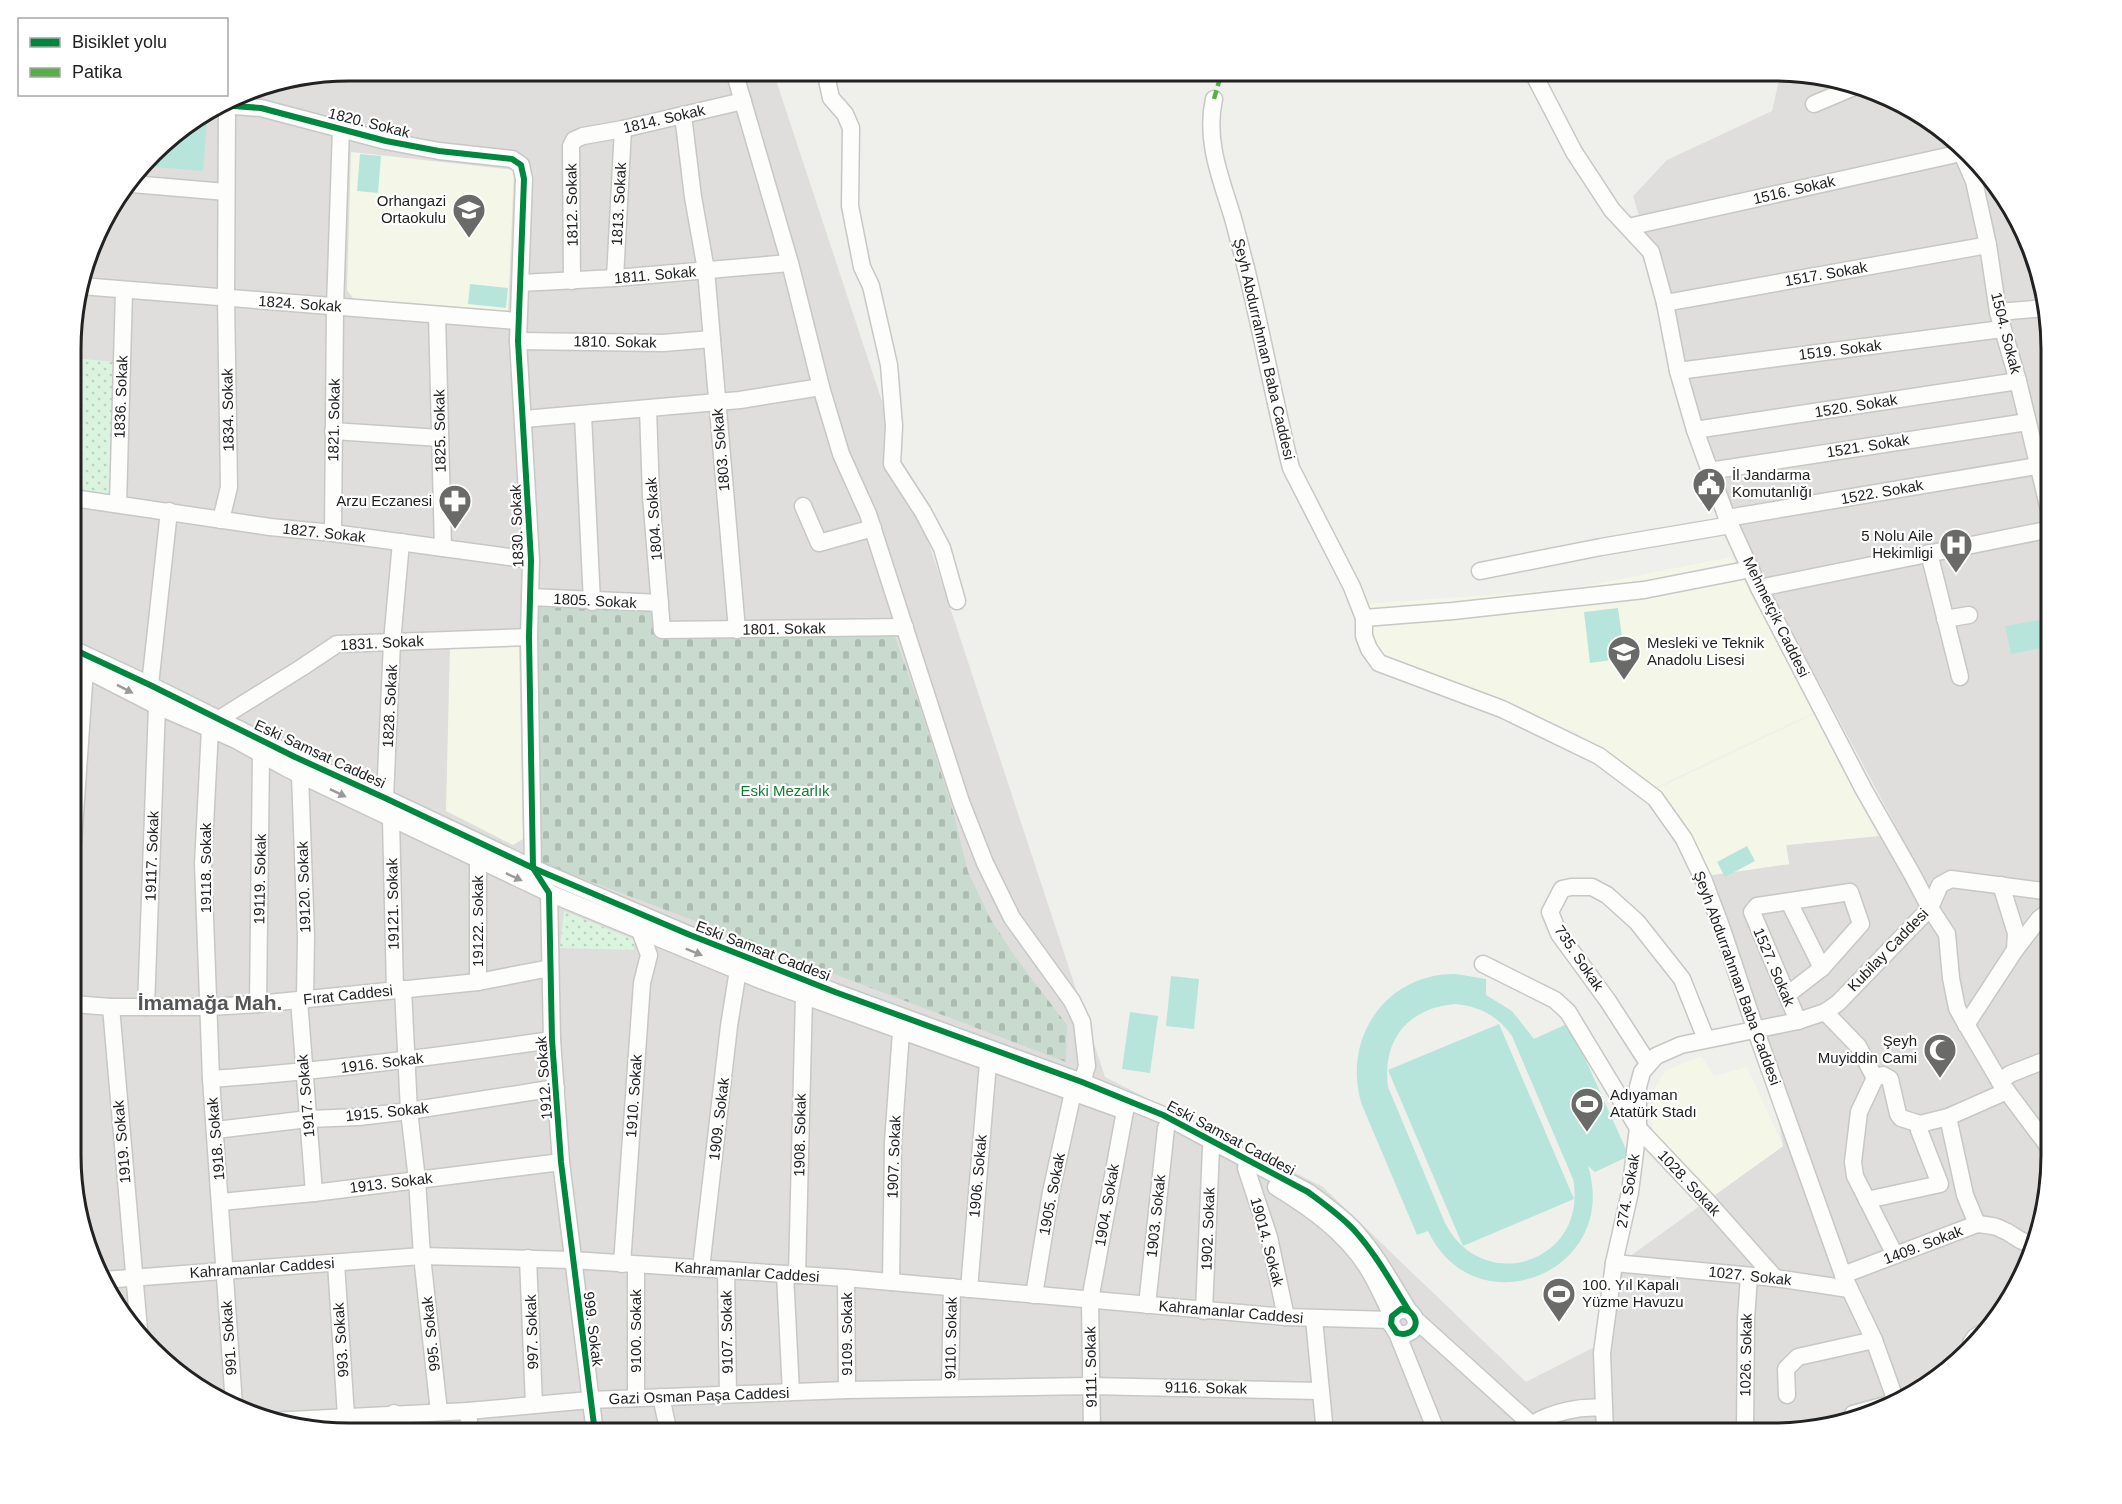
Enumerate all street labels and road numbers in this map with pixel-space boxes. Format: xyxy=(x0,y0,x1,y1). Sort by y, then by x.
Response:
street label: 1814. Sokak xyxy=(621,101,707,136)
street label: 1820. Sokak xyxy=(327,104,412,141)
street label: 1813. Sokak xyxy=(608,161,629,246)
street label: 1812. Sokak xyxy=(562,163,581,247)
street label: 1516. Sokak xyxy=(1751,172,1837,207)
street label: Şeyh Abdurrahman Baba Caddesi xyxy=(1231,236,1298,461)
street label: 1517. Sokak xyxy=(1783,258,1869,289)
street label: 1811. Sokak xyxy=(613,262,697,287)
street label: 1504. Sokak xyxy=(1988,290,2025,376)
street label: 1824. Sokak xyxy=(258,292,343,315)
street label: 1810. Sokak xyxy=(573,332,657,351)
street label: 1519. Sokak xyxy=(1798,336,1883,363)
street label: 1836. Sokak xyxy=(111,355,130,439)
street label: 1834. Sokak xyxy=(218,368,237,452)
street label: 1821. Sokak xyxy=(324,378,343,462)
street label: 1825. Sokak xyxy=(430,389,449,473)
street label: 1520. Sokak xyxy=(1813,391,1899,420)
street label: 1803. Sokak xyxy=(708,407,733,492)
street label: 1521. Sokak xyxy=(1825,431,1911,460)
street label: 1804. Sokak xyxy=(642,476,665,561)
street label: 1522. Sokak xyxy=(1839,476,1925,507)
street label: 1830. Sokak xyxy=(507,484,526,568)
street label: 1827. Sokak xyxy=(282,520,367,545)
street label: Mehmetçik Caddesi xyxy=(1740,554,1813,680)
street label: 1805. Sokak xyxy=(553,590,638,611)
street label: 1801. Sokak xyxy=(742,619,826,638)
street label: 1831. Sokak xyxy=(340,632,425,653)
street label: 1828. Sokak xyxy=(379,663,400,748)
street label: Eski Samsat Caddesi xyxy=(252,716,388,791)
street label: 19117. Sokak xyxy=(141,810,162,902)
street label: 19118. Sokak xyxy=(197,822,214,913)
street label: 19119. Sokak xyxy=(250,833,269,924)
street label: 19120. Sokak xyxy=(293,840,314,933)
street label: 19121. Sokak xyxy=(383,858,402,950)
street label: Şeyh Abdurrahman Baba Caddesi xyxy=(1691,868,1784,1087)
street label: 19122. Sokak xyxy=(469,875,486,967)
street label: Kubilay Caddesi xyxy=(1844,905,1931,995)
street label: Eski Samsat Caddesi xyxy=(694,917,833,984)
street label: 735. Sokak xyxy=(1551,922,1608,994)
street label: 1527. Sokak xyxy=(1750,925,1799,1009)
street label: Fırat Caddesi xyxy=(302,981,394,1008)
street label: 1912. Sokak xyxy=(532,1035,555,1120)
street label: 1916. Sokak xyxy=(340,1049,425,1076)
street label: 1917. Sokak xyxy=(293,1053,318,1138)
street label: 1910. Sokak xyxy=(622,1053,645,1138)
street label: 1909. Sokak xyxy=(705,1076,732,1161)
street label: 1908. Sokak xyxy=(790,1093,809,1177)
street label: 1918. Sokak xyxy=(203,1096,228,1181)
street label: Eski Samsat Caddesi xyxy=(1164,1097,1298,1179)
street label: 1919. Sokak xyxy=(109,1099,134,1184)
street label: 1915. Sokak xyxy=(345,1099,430,1124)
street label: 1907. Sokak xyxy=(884,1115,903,1199)
street label: 1906. Sokak xyxy=(965,1133,990,1218)
street label: 1028. Sokak xyxy=(1655,1146,1724,1219)
street label: 1905. Sokak xyxy=(1035,1151,1068,1236)
street label: 274. Sokak xyxy=(1613,1152,1642,1229)
street label: 1904. Sokak xyxy=(1091,1162,1122,1247)
street label: 1913. Sokak xyxy=(349,1169,434,1196)
street label: 1903. Sokak xyxy=(1143,1173,1168,1258)
street label: 1902. Sokak xyxy=(1198,1187,1217,1271)
street label: 19014. Sokak xyxy=(1247,1195,1288,1289)
street label: 1409. Sokak xyxy=(1881,1221,1965,1267)
street label: Kahramanlar Caddesi xyxy=(189,1254,335,1281)
street label: Kahramanlar Caddesi xyxy=(674,1258,820,1285)
street label: 1027. Sokak xyxy=(1708,1263,1793,1288)
street label: 9100. Sokak xyxy=(627,1289,644,1373)
street label: 9107. Sokak xyxy=(717,1290,736,1374)
street label: 999. Sokak xyxy=(580,1291,607,1368)
street label: 9109. Sokak xyxy=(838,1292,855,1376)
street label: 997. Sokak xyxy=(522,1294,541,1370)
street label: 995. Sokak xyxy=(418,1295,443,1372)
street label: 9110. Sokak xyxy=(941,1296,960,1379)
street label: Kahramanlar Caddesi xyxy=(1158,1297,1304,1326)
street label: 991. Sokak xyxy=(217,1300,240,1376)
street label: 993. Sokak xyxy=(329,1302,352,1378)
street label: 1026. Sokak xyxy=(1736,1313,1755,1397)
street label: 9111. Sokak xyxy=(1081,1326,1100,1408)
street label: 9116. Sokak xyxy=(1165,1378,1248,1397)
street label: Gazi Osman Paşa Caddesi xyxy=(608,1384,790,1407)

